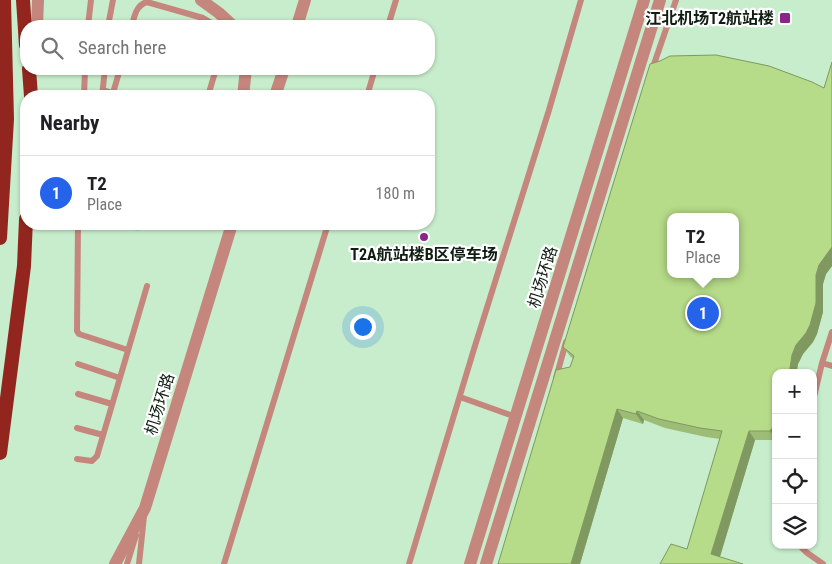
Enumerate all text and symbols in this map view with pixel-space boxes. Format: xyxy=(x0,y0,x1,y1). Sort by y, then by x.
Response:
place label: 江北机场T2航站楼 xyxy=(645,9,774,28)
marker: 江北机场T2航站楼 xyxy=(778,11,792,25)
search box xyxy=(20,20,435,75)
icon: search xyxy=(38,34,66,62)
text: Search here xyxy=(78,36,166,59)
text: Nearby xyxy=(40,111,99,135)
text: T2 xyxy=(87,172,107,195)
text: 1 xyxy=(52,184,60,203)
text: 180 m xyxy=(376,184,415,203)
text: Place xyxy=(87,195,122,214)
popup xyxy=(667,213,739,278)
text: T2 xyxy=(685,225,705,248)
marker: T2A航站楼B区停车场 xyxy=(418,231,430,243)
street label: 机场环路 xyxy=(524,244,561,311)
place label: T2A航站楼B区停车场 xyxy=(350,245,498,264)
text: Place xyxy=(685,248,721,267)
pin: 1 xyxy=(687,294,719,332)
your location xyxy=(350,314,376,340)
map controls xyxy=(772,369,817,549)
button: + xyxy=(772,369,817,414)
street label: 机场环路 xyxy=(141,371,178,438)
button: − xyxy=(772,414,817,459)
button: locate xyxy=(772,459,817,504)
button: layers xyxy=(772,504,817,549)

